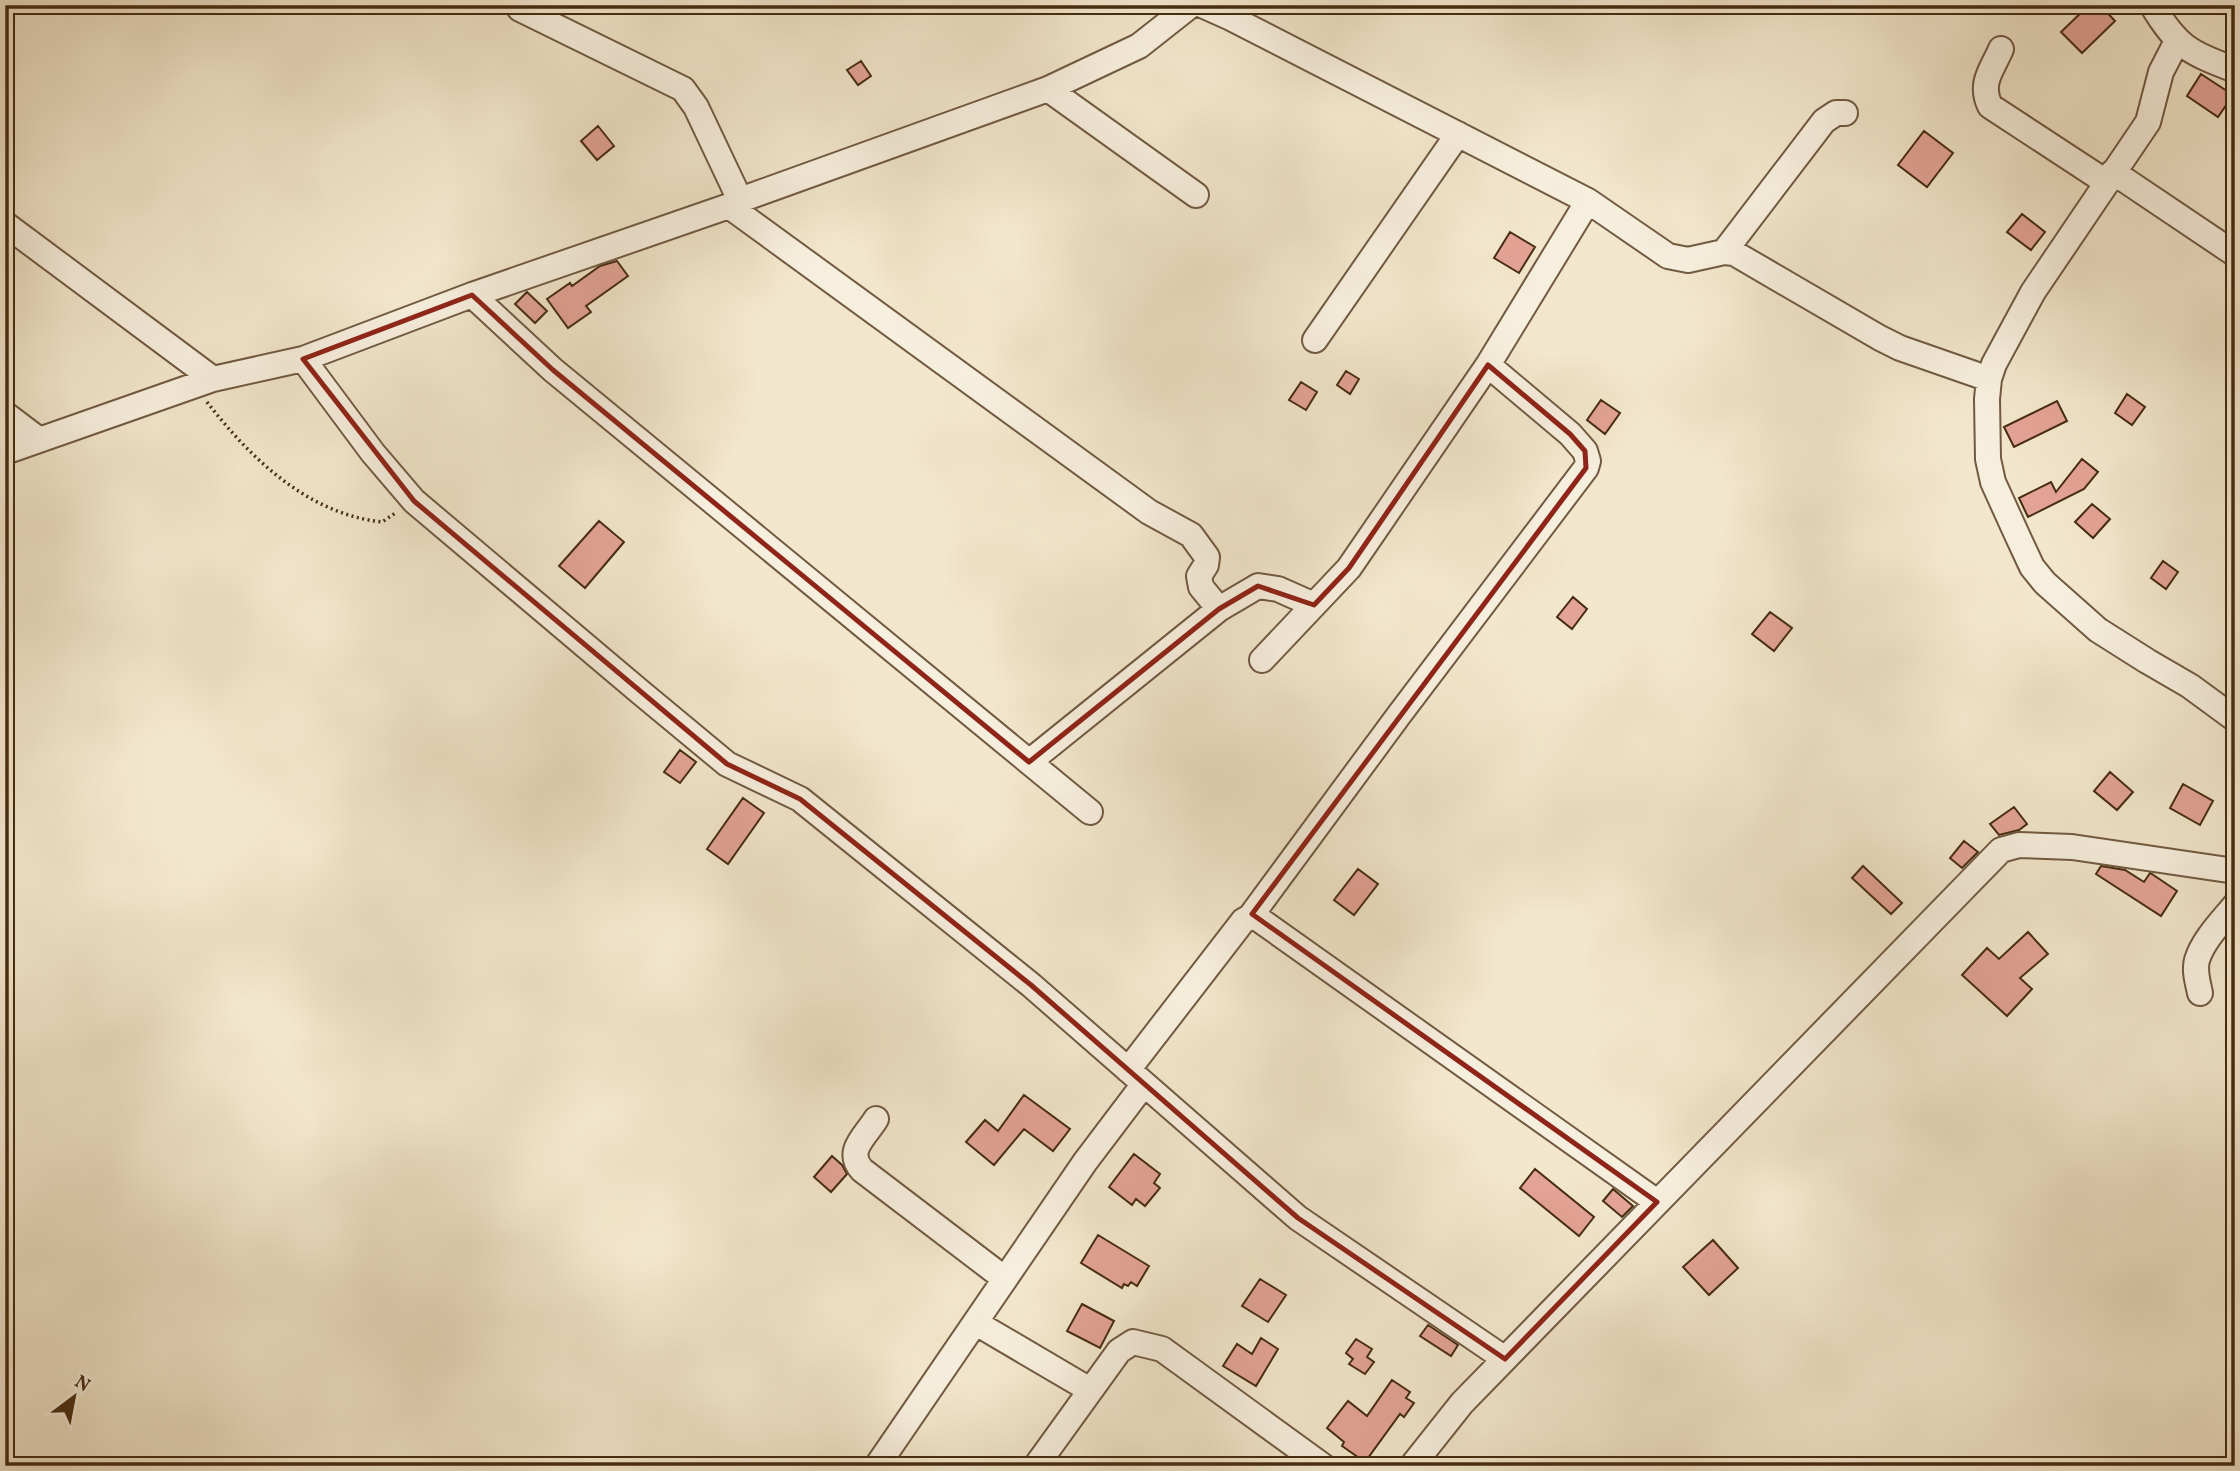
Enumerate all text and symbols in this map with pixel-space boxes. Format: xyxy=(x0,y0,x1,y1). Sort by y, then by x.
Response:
north arrow xyxy=(38,1362,108,1432)
text: N xyxy=(69,1370,95,1399)

